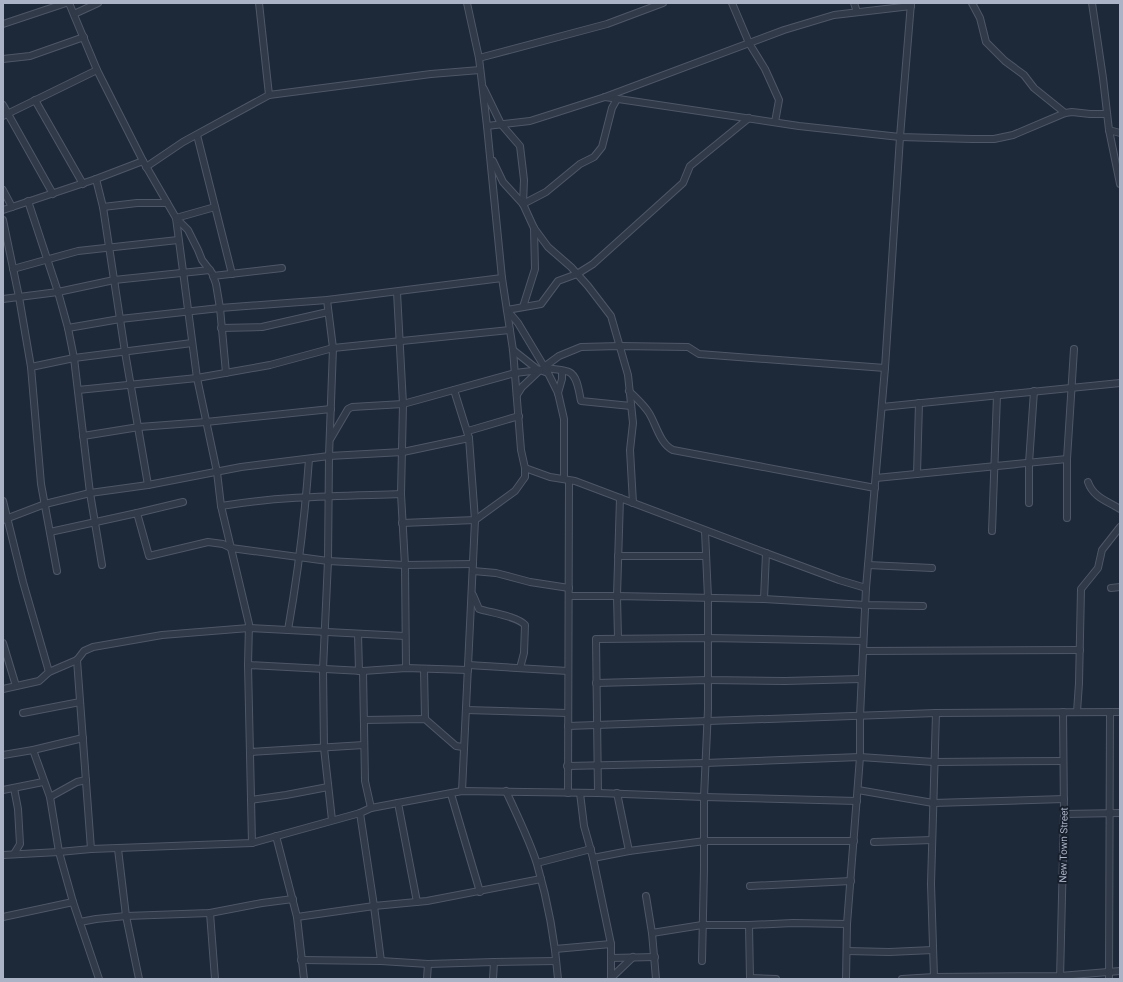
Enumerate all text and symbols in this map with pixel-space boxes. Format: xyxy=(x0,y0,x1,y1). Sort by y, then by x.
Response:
street label: New Town Street xyxy=(1057,807,1070,883)

